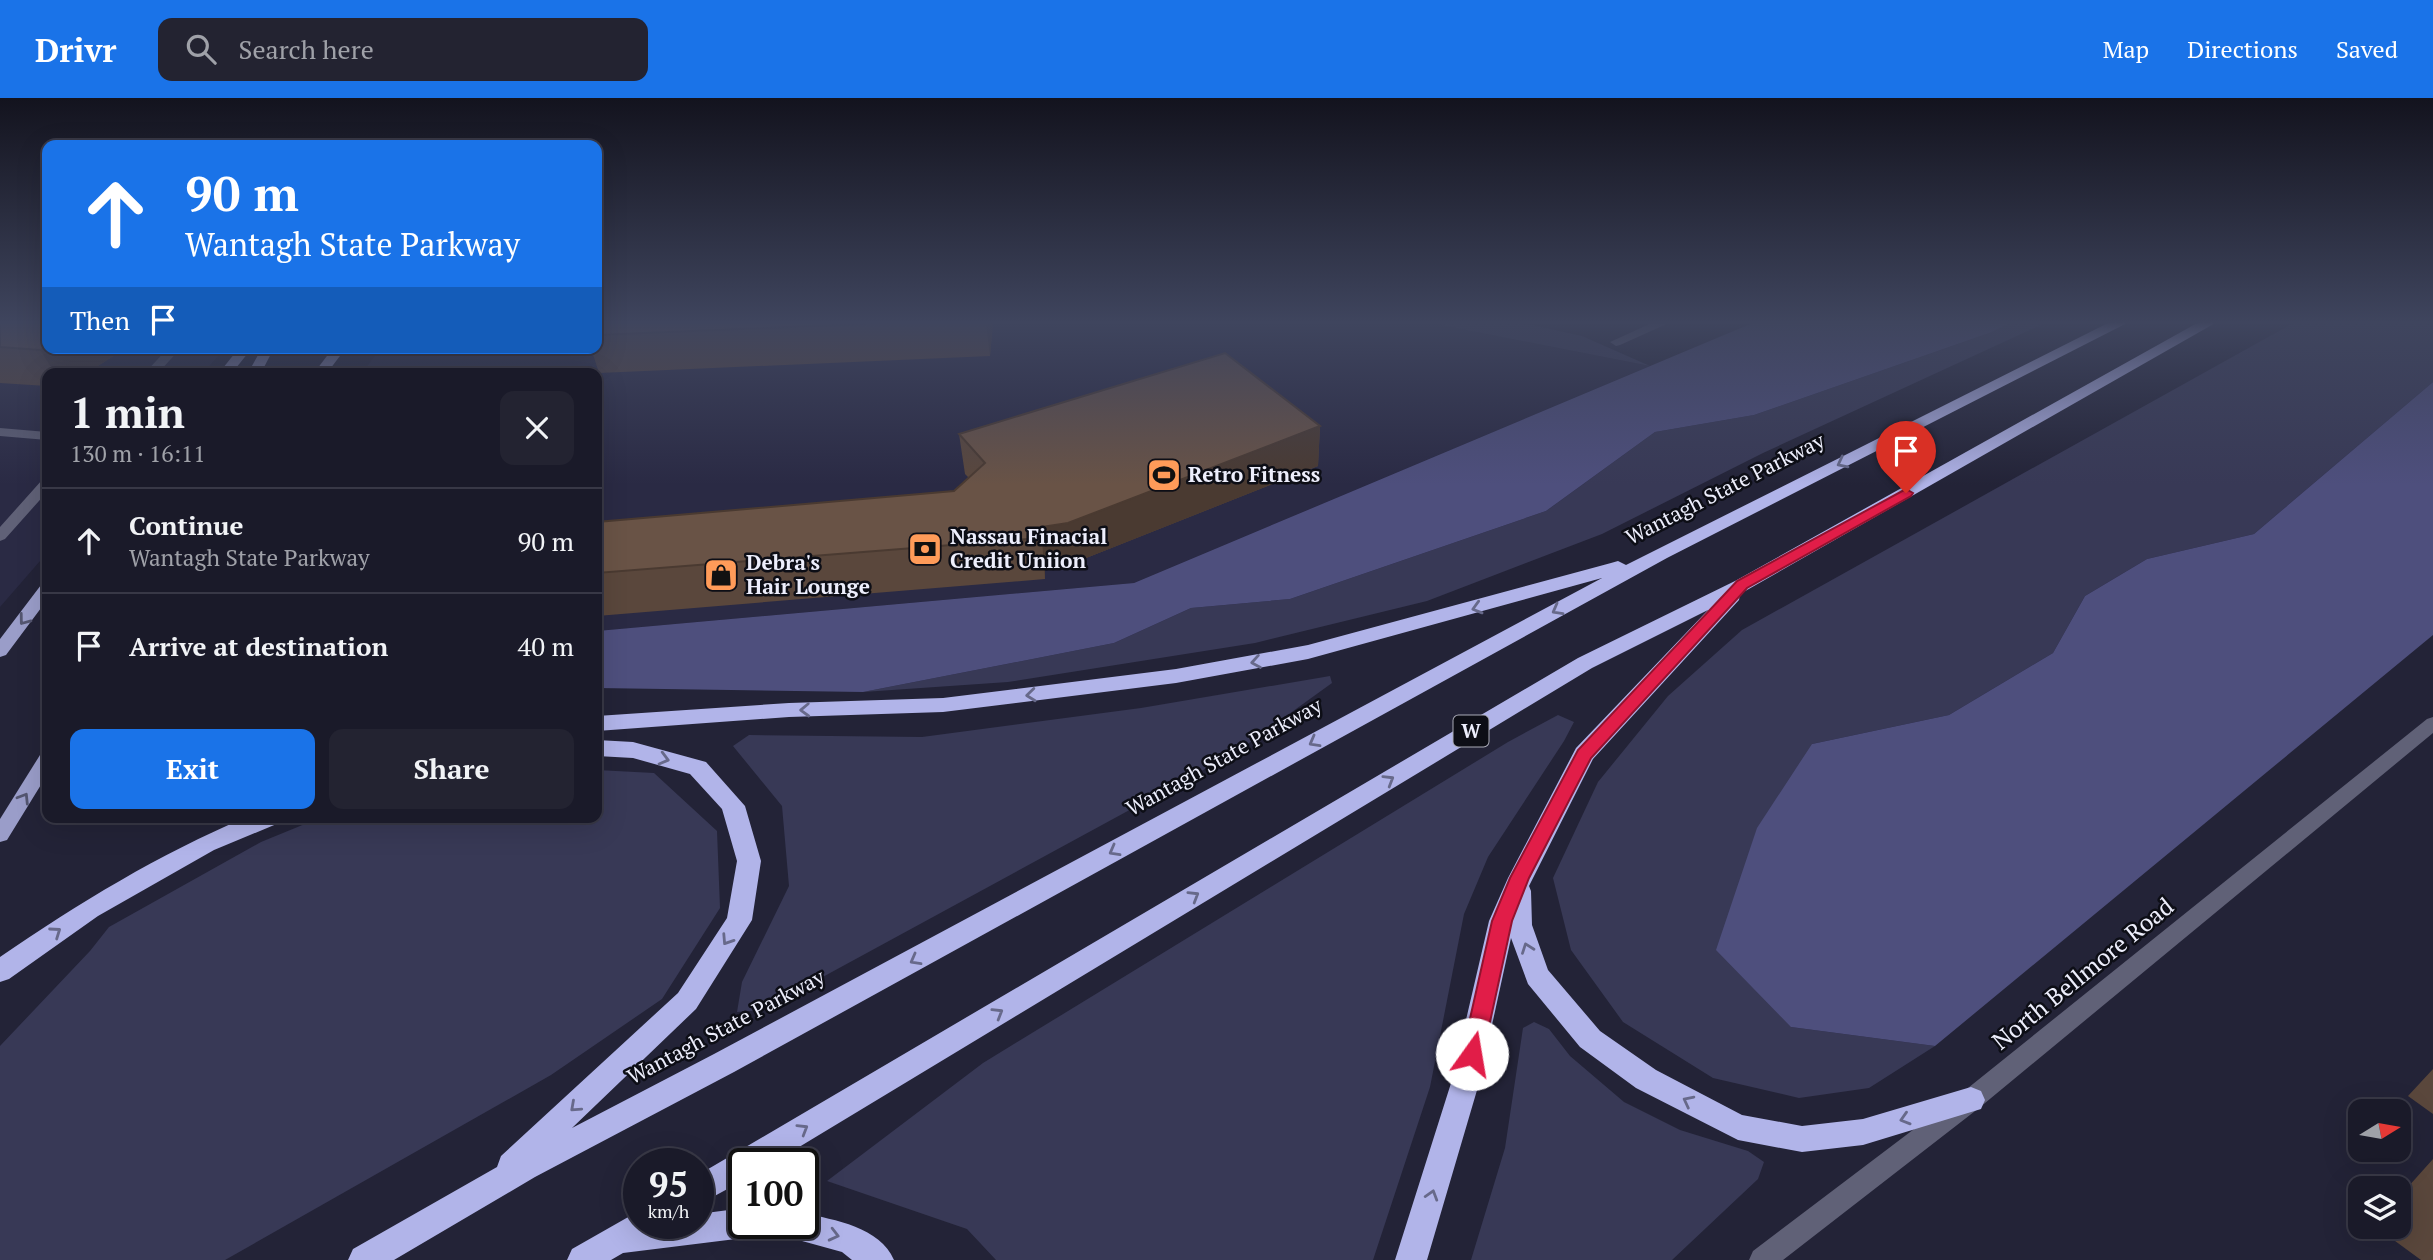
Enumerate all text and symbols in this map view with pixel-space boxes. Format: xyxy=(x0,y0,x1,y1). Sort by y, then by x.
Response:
search box xyxy=(158,18,648,81)
text: Drivr xyxy=(35,28,116,71)
icon: search xyxy=(182,30,220,68)
text: Search here xyxy=(238,32,374,66)
text: Map xyxy=(2103,33,2149,65)
text: Directions xyxy=(2187,33,2298,65)
text: Saved xyxy=(2336,33,2398,65)
text: 90 m xyxy=(185,160,299,225)
icon: ahead xyxy=(70,168,161,259)
text: Wantagh State Parkway xyxy=(185,223,520,265)
icon: arrive xyxy=(144,301,182,339)
text: Then xyxy=(70,303,130,337)
text: 1 min xyxy=(70,384,185,440)
button: close xyxy=(500,391,574,465)
pin xyxy=(1876,421,1936,493)
street label: Wantagh State Parkway xyxy=(1620,426,1829,550)
icon: arrive xyxy=(1887,432,1925,470)
text: 130 m · 16:11 xyxy=(70,438,205,469)
one-way arrow xyxy=(1837,454,1849,468)
sports icon: Retro Fitness xyxy=(1145,456,1183,494)
place label: Retro Fitness xyxy=(1188,460,1320,488)
text: Continue xyxy=(129,508,243,542)
icon: ahead xyxy=(70,522,108,560)
place label: Nassau Finacial Credit Uniion xyxy=(950,522,1107,574)
text: 90 m xyxy=(518,524,574,558)
bank icon: Nassau Finacial Credit Uniion xyxy=(906,530,944,568)
text: Wantagh State Parkway xyxy=(129,542,370,573)
place label: Debra's Hair Lounge xyxy=(746,548,870,600)
shop icon: Debra's Hair Lounge xyxy=(702,556,740,594)
one-way arrow xyxy=(1472,600,1484,615)
one-way arrow xyxy=(1552,602,1564,615)
one-way arrow xyxy=(19,612,32,625)
icon: arrive xyxy=(70,627,108,665)
text: Arrive at destination xyxy=(129,629,388,663)
text: 40 m xyxy=(518,629,574,663)
one-way arrow xyxy=(1250,653,1262,668)
one-way arrow xyxy=(1026,688,1037,703)
street label: Wantagh State Parkway xyxy=(1121,690,1327,822)
one-way arrow xyxy=(799,702,810,717)
road number: W xyxy=(1454,716,1488,746)
button: Exit xyxy=(70,729,315,809)
button: Share xyxy=(329,729,574,809)
one-way arrow xyxy=(1309,734,1322,747)
one-way arrow xyxy=(658,750,670,765)
one-way arrow xyxy=(1382,775,1395,788)
one-way arrow xyxy=(15,792,28,805)
one-way arrow xyxy=(1109,843,1122,856)
street label: North Bellmore Road xyxy=(1985,890,2180,1056)
one-way arrow xyxy=(1186,891,1199,904)
one-way arrow xyxy=(48,928,61,940)
one-way arrow xyxy=(722,932,735,945)
one-way arrow xyxy=(1521,943,1535,955)
one-way arrow xyxy=(909,951,922,965)
street label: Wantagh State Parkway xyxy=(622,962,829,1090)
one-way arrow xyxy=(991,1008,1004,1021)
position arrow xyxy=(1435,1017,1509,1091)
one-way arrow xyxy=(1682,1095,1695,1109)
one-way arrow xyxy=(570,1099,583,1112)
north arrow xyxy=(2348,1099,2412,1162)
map controls xyxy=(2348,1099,2411,1239)
one-way arrow xyxy=(1900,1111,1912,1126)
one-way arrow xyxy=(795,1124,808,1137)
speed limit sign: 100 xyxy=(728,1148,819,1239)
text: 95 xyxy=(649,1161,688,1207)
button: layers xyxy=(2348,1176,2411,1239)
one-way arrow xyxy=(1424,1189,1438,1202)
text: km/h xyxy=(648,1199,689,1223)
one-way arrow xyxy=(828,1227,840,1241)

